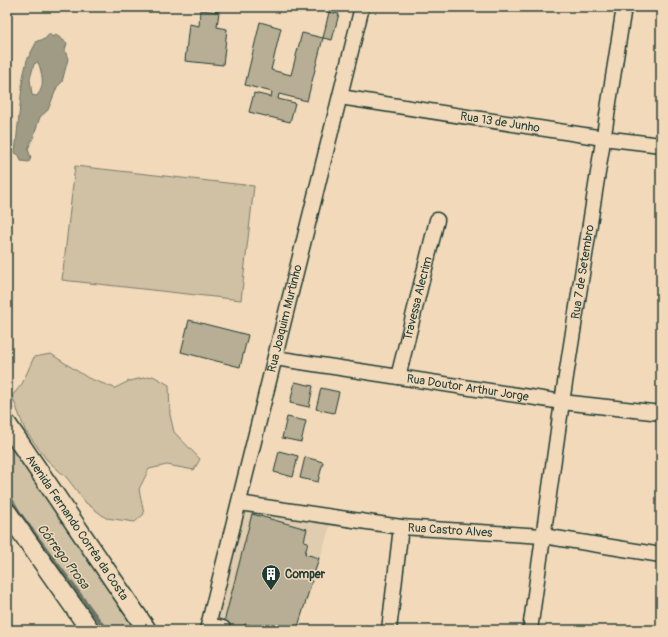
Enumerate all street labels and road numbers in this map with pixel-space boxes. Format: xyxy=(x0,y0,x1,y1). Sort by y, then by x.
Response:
street label: Rua 13 de Junho xyxy=(459,109,541,136)
street label: Rua 7 de Setembro xyxy=(568,223,598,320)
street label: Travessa Alecrim xyxy=(400,255,436,342)
street label: Rua Joaquim Murtinho xyxy=(264,263,306,374)
street label: Rua Doutor Arthur Jorge xyxy=(406,371,530,405)
street label: Avenida Fernando Corrêa da Costa xyxy=(22,452,132,604)
street label: Rua Castro Alves xyxy=(407,520,494,541)

